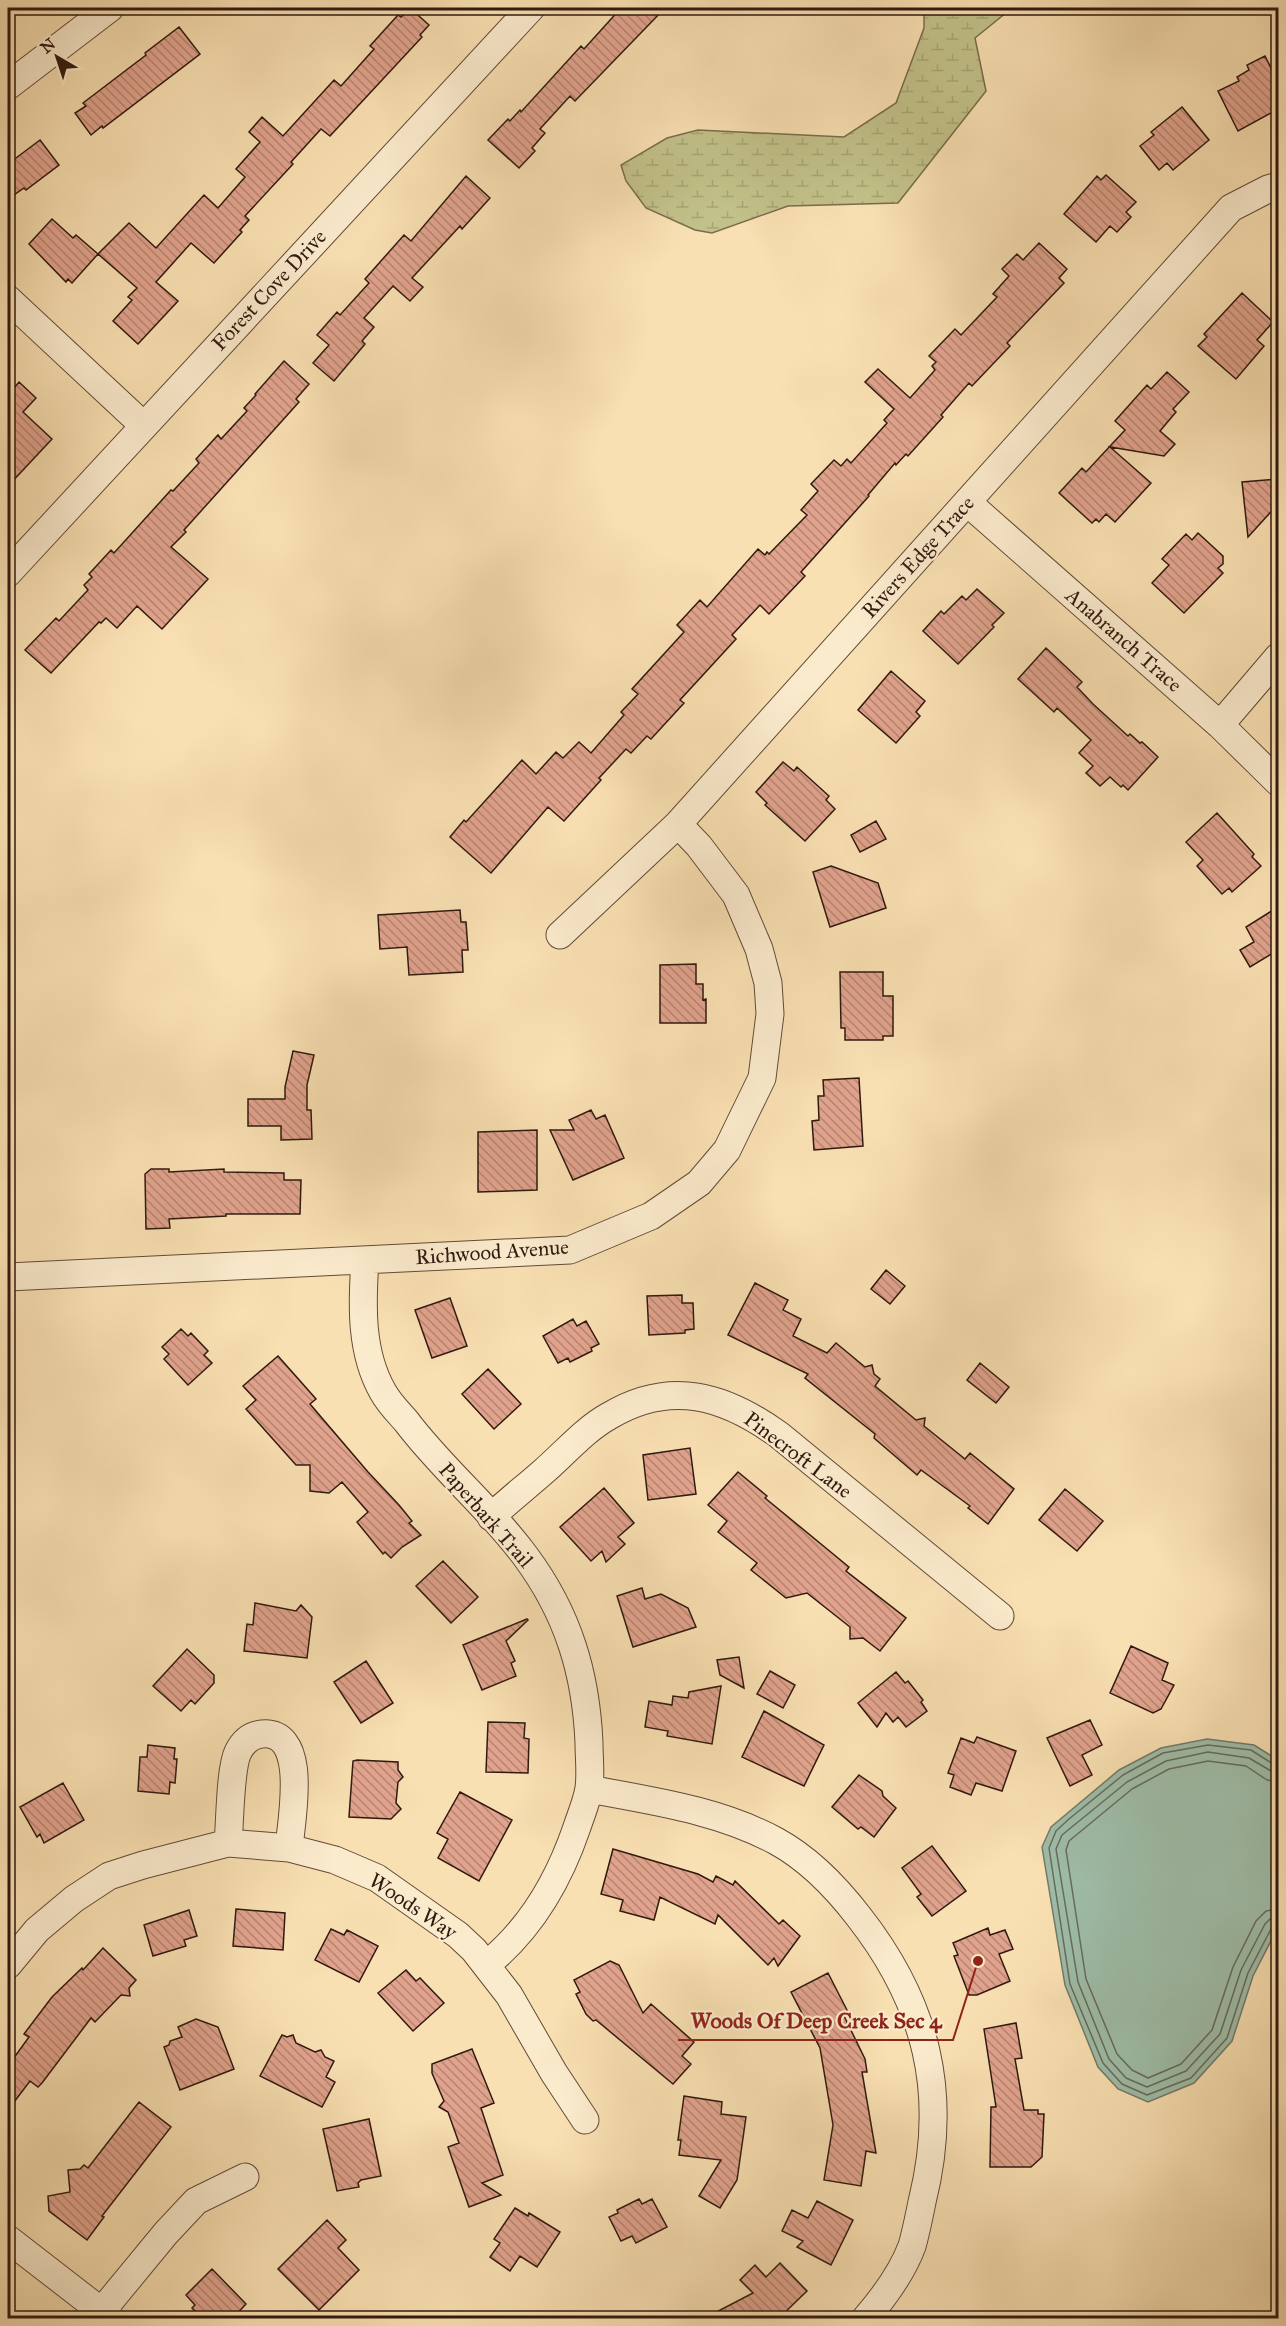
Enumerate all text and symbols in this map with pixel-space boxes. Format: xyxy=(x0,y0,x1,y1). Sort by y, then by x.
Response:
north arrow xyxy=(27,27,87,87)
text: N xyxy=(37,34,59,57)
street label: Forest Cove Drive xyxy=(206,224,332,356)
street label: Rivers Edge Trace xyxy=(856,490,980,624)
street label: Anabranch Trace xyxy=(1060,582,1188,698)
street label: Richwood Avenue xyxy=(414,1234,570,1270)
street label: Pinecroft Lane xyxy=(739,1406,857,1504)
street label: Paperbark Trail xyxy=(433,1457,539,1573)
street label: Woods Way xyxy=(364,1867,463,1946)
callout: Woods Of Deep Creek Sec 4 xyxy=(678,2000,953,2040)
text: Woods Of Deep Creek Sec 4 xyxy=(690,2007,943,2034)

